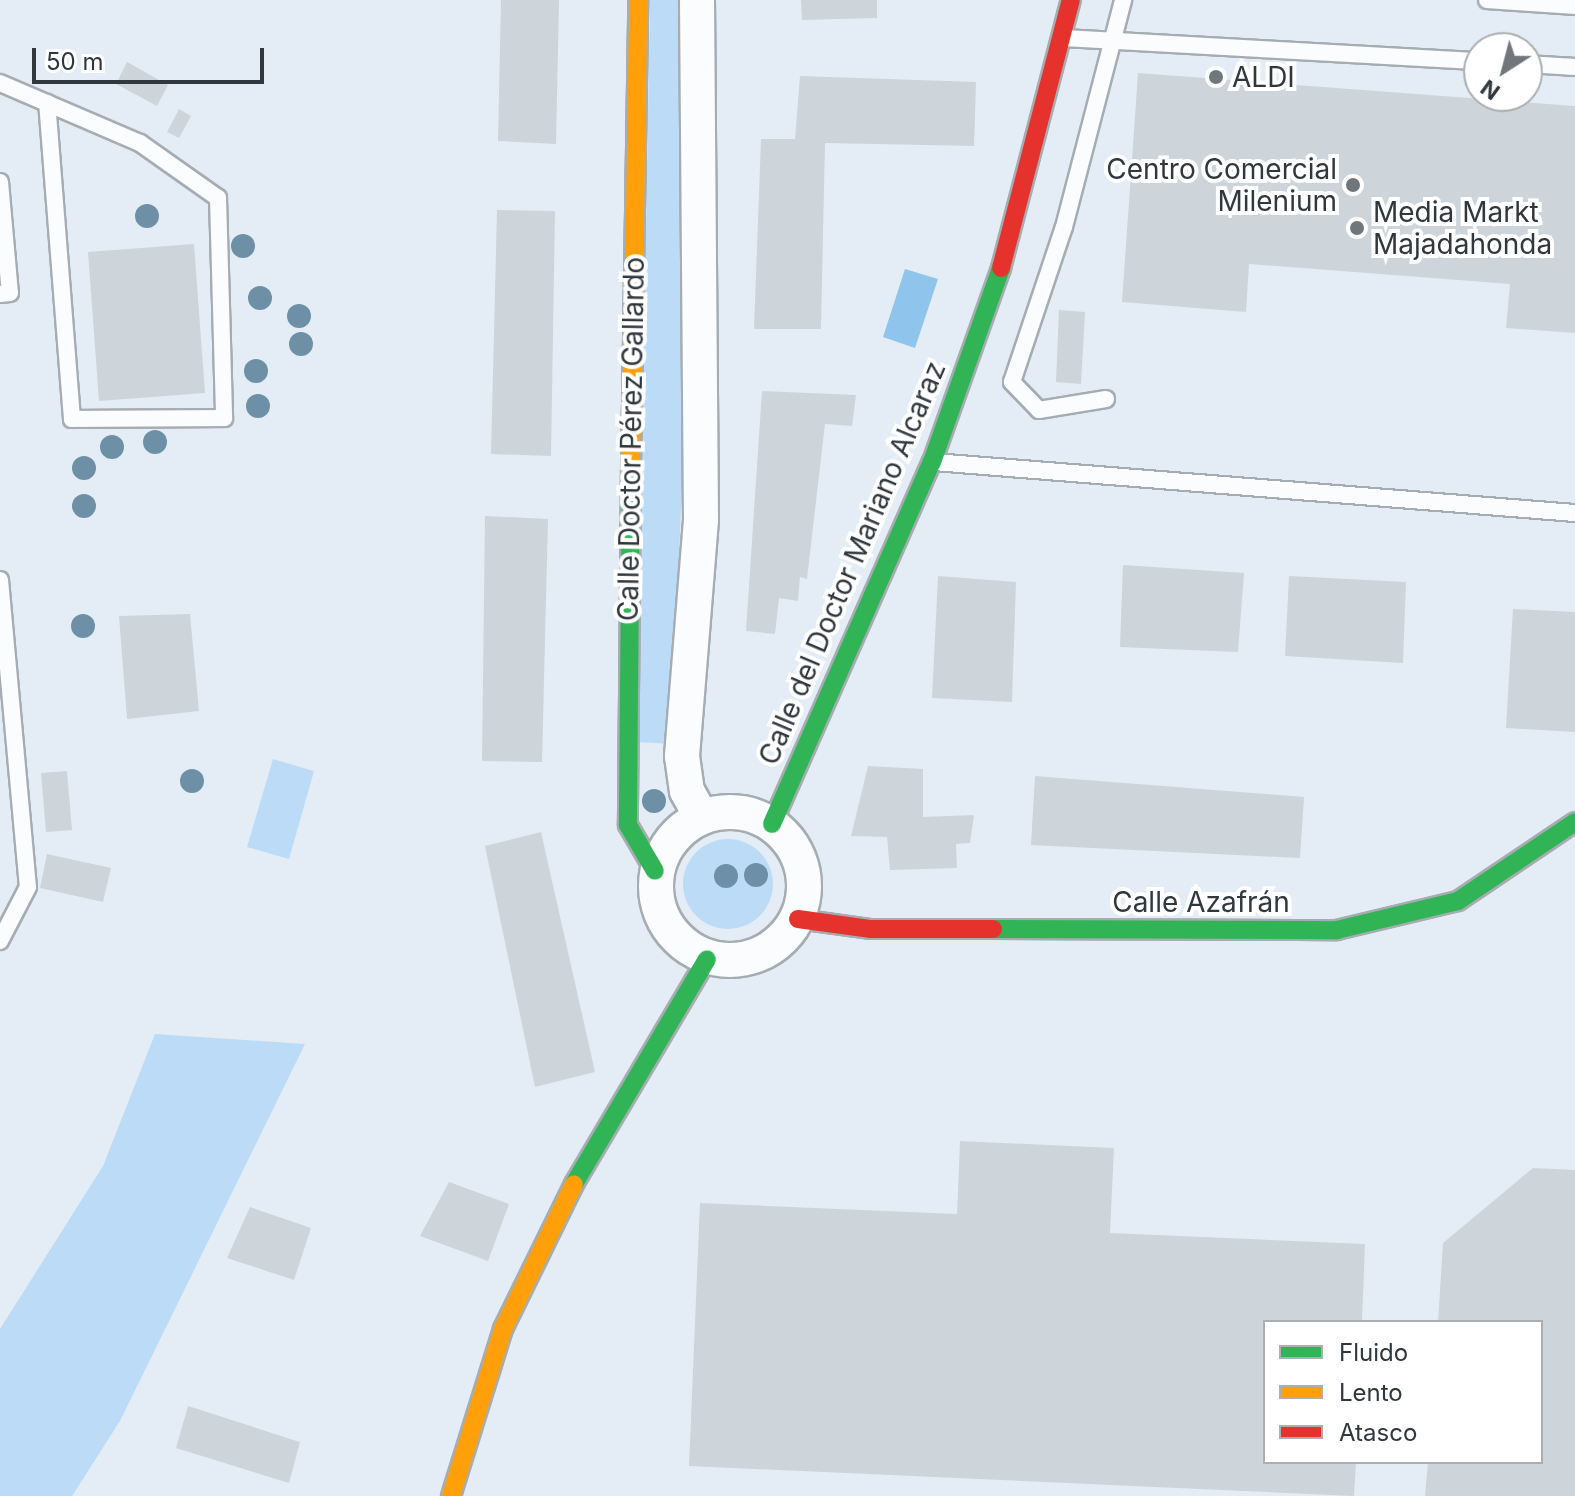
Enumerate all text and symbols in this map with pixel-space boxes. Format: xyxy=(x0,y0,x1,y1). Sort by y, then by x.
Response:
scale bar xyxy=(36,32,268,82)
north arrow xyxy=(1463,32,1543,112)
text: 50 m xyxy=(46,47,104,76)
place label: ALDI xyxy=(1232,60,1295,94)
marker: ALDI xyxy=(1207,68,1225,86)
text: N xyxy=(1476,74,1504,105)
place label: Centro Comercial Milenium xyxy=(1106,152,1337,218)
marker: Centro Comercial Milenium xyxy=(1344,176,1362,194)
place label: Media Markt Majadahonda xyxy=(1373,195,1552,261)
marker: Media Markt Majadahonda xyxy=(1348,219,1366,237)
street label: Calle Doctor Pérez Gallardo xyxy=(611,257,651,621)
street label: Calle del Doctor Mariano Alcaraz xyxy=(752,356,952,770)
street label: Calle Azafrán xyxy=(1112,885,1290,919)
legend xyxy=(1263,1320,1543,1464)
text: Fluido xyxy=(1339,1338,1408,1367)
text: Lento xyxy=(1339,1378,1403,1407)
text: Atasco xyxy=(1339,1418,1417,1447)

